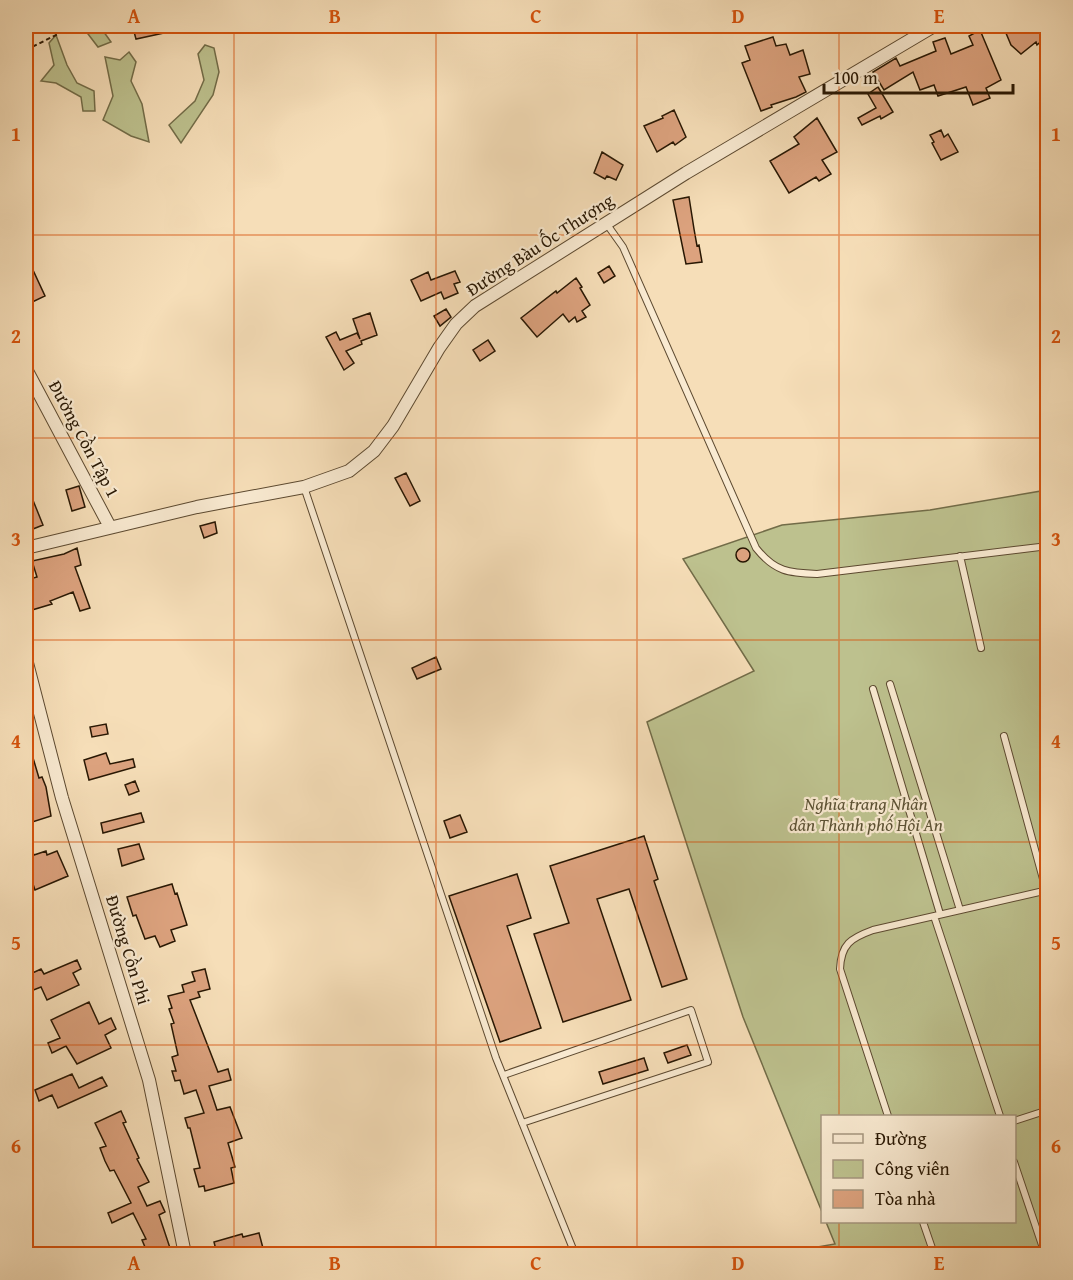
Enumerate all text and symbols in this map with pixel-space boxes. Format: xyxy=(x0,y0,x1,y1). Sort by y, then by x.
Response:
text: A xyxy=(128,1,141,30)
text: B xyxy=(329,1,341,30)
text: C xyxy=(530,1,542,30)
text: D xyxy=(731,1,745,30)
text: E xyxy=(934,1,945,30)
scale bar xyxy=(824,57,1013,95)
text: 100 m xyxy=(833,64,878,91)
text: 1 xyxy=(11,119,21,148)
text: 1 xyxy=(1051,119,1061,148)
street label: Đường Bàu Ốc Thượng xyxy=(460,186,619,303)
text: 2 xyxy=(11,321,21,350)
text: 2 xyxy=(1051,321,1061,350)
street label: Đường Cồn Tập 1 xyxy=(42,375,127,502)
text: 3 xyxy=(11,524,21,553)
text: 3 xyxy=(1051,524,1061,553)
text: 4 xyxy=(11,726,21,755)
text: 4 xyxy=(1051,726,1061,755)
park label: Nghĩa trang Nhân dân Thành phố Hội An xyxy=(789,790,943,838)
street label: Đường Cồn Phi xyxy=(99,892,158,1008)
text: 5 xyxy=(11,928,21,957)
text: 5 xyxy=(1051,928,1061,957)
legend xyxy=(821,1115,1016,1223)
text: Đường xyxy=(875,1125,926,1152)
text: 6 xyxy=(11,1131,21,1160)
text: 6 xyxy=(1051,1131,1061,1160)
text: Công viên xyxy=(875,1155,950,1182)
text: Tòa nhà xyxy=(875,1185,936,1212)
text: A xyxy=(128,1248,141,1277)
text: B xyxy=(329,1248,341,1277)
text: C xyxy=(530,1248,542,1277)
text: D xyxy=(731,1248,745,1277)
text: E xyxy=(934,1248,945,1277)

